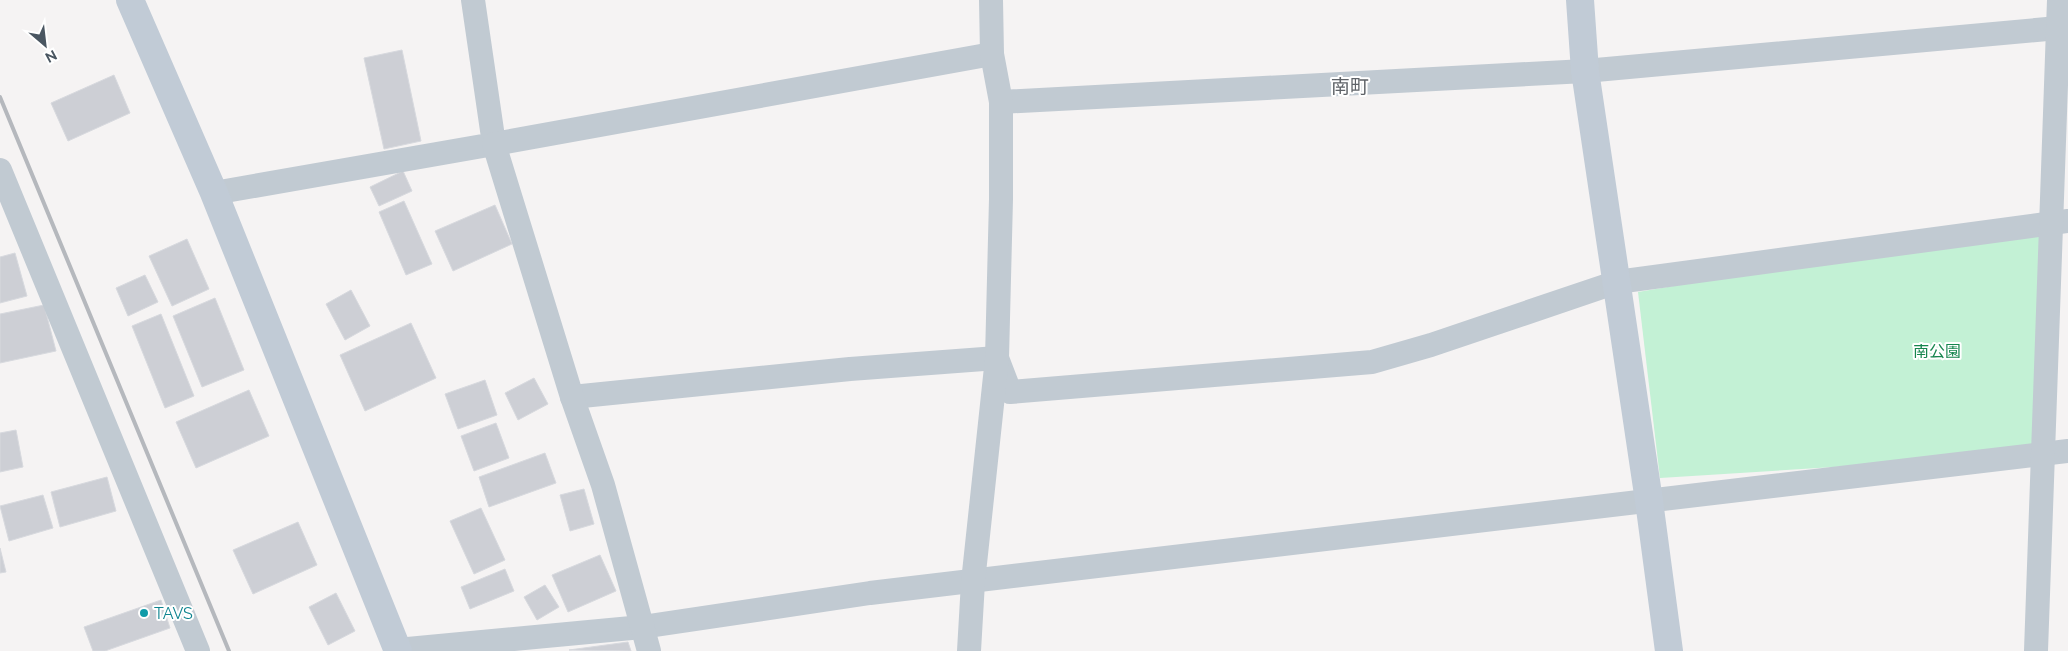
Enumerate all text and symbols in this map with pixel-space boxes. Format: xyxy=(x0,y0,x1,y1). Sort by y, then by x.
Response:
north arrow xyxy=(20,20,70,70)
text: N xyxy=(43,47,60,66)
district label: 南町 xyxy=(1331,75,1369,97)
park label: 南公園 xyxy=(1913,342,1961,361)
place label: TAVS xyxy=(154,604,193,623)
marker: TAVS xyxy=(138,607,150,619)

